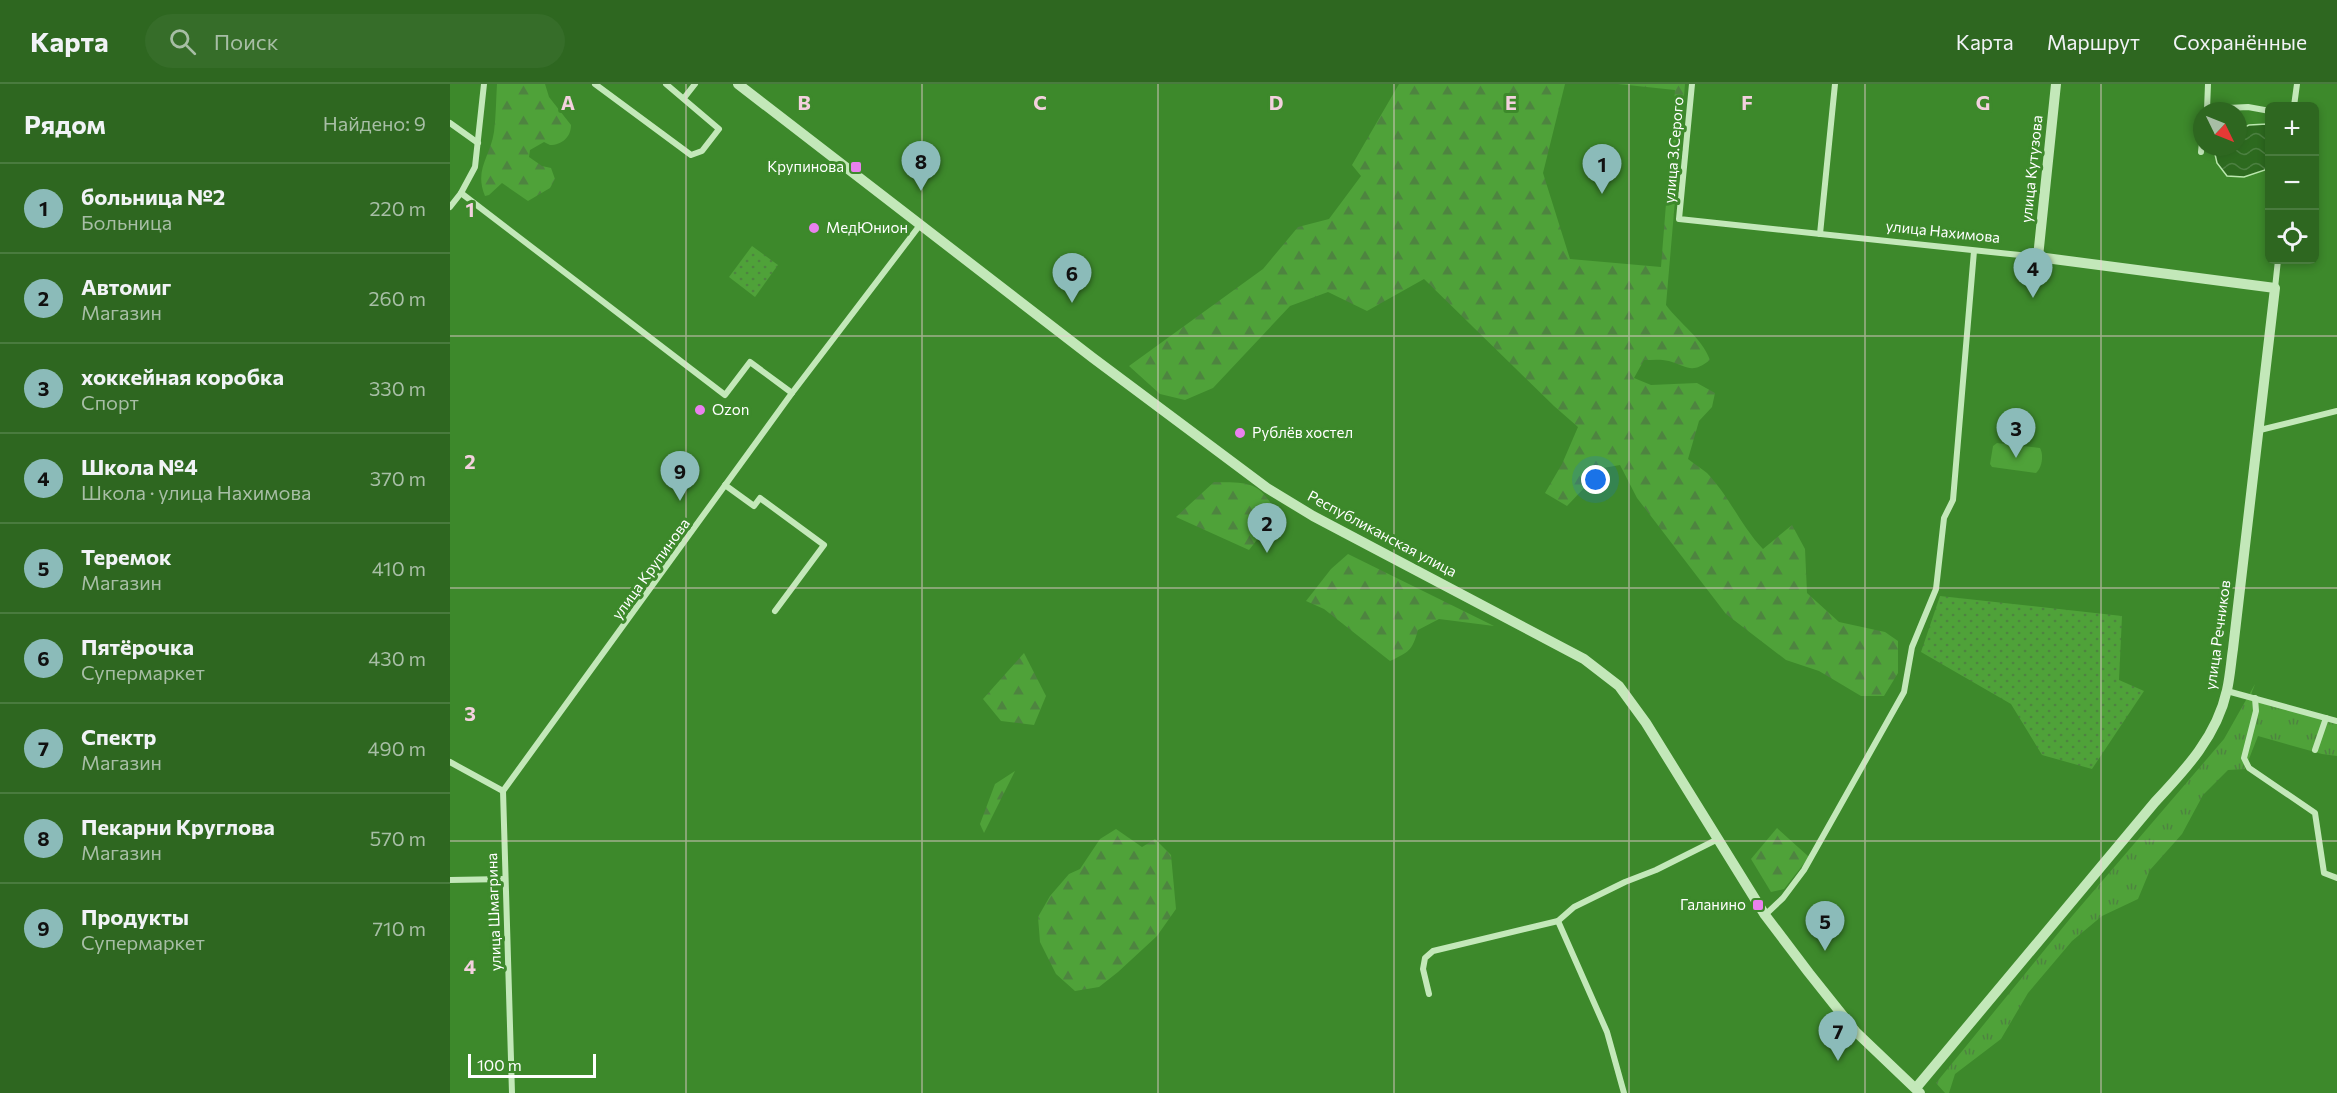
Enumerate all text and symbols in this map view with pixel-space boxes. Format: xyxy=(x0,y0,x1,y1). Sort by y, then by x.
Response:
search box xyxy=(145,14,565,68)
text: Карта xyxy=(30,24,109,58)
icon: search xyxy=(166,25,199,58)
text: Поиск xyxy=(214,28,278,55)
text: Карта xyxy=(1956,29,2014,54)
text: Маршрут xyxy=(2047,29,2140,54)
text: Сохранённые xyxy=(2173,29,2307,54)
text: A xyxy=(561,90,575,114)
text: B xyxy=(797,90,811,114)
text: C xyxy=(1033,90,1047,114)
text: D xyxy=(1269,90,1283,114)
text: E xyxy=(1505,90,1517,114)
text: F xyxy=(1741,90,1753,114)
text: G xyxy=(1976,90,1990,114)
street label: улица З.Серого xyxy=(1659,96,1687,204)
north arrow xyxy=(2193,102,2247,156)
map controls xyxy=(2265,102,2319,264)
button: + xyxy=(2265,102,2319,156)
text: Рядом xyxy=(24,108,106,139)
text: Найдено: 9 xyxy=(323,111,426,135)
street label: улица Кутузова xyxy=(2016,114,2046,224)
pin: 8 xyxy=(902,141,940,191)
pin: 1 xyxy=(1582,144,1622,194)
button: − xyxy=(2265,156,2319,210)
place label: Крупинова xyxy=(767,157,844,175)
marker: Крупинова xyxy=(849,160,863,174)
text: больница №2 xyxy=(81,183,225,210)
text: 1 xyxy=(39,196,48,220)
text: 220 m xyxy=(370,196,426,220)
text: 1 xyxy=(465,197,475,221)
text: Больница xyxy=(81,210,172,234)
button: locate xyxy=(2265,210,2319,264)
street label: улица Нахимова xyxy=(1885,216,2001,246)
place label: МедЮнион xyxy=(826,218,908,236)
marker: МедЮнион xyxy=(807,221,821,235)
pin: 4 xyxy=(2014,248,2052,298)
pin: 6 xyxy=(1052,254,1092,303)
text: Автомиг xyxy=(81,273,171,300)
text: 2 xyxy=(38,286,49,310)
text: 260 m xyxy=(368,286,426,310)
text: Магазин xyxy=(81,300,162,324)
text: хоккейная коробка xyxy=(81,363,284,390)
text: 3 xyxy=(38,376,49,400)
text: 330 m xyxy=(369,376,426,400)
text: Спорт xyxy=(81,390,139,414)
place label: Ozon xyxy=(712,400,749,418)
marker: Ozon xyxy=(693,403,707,417)
pin: 3 xyxy=(1996,408,2036,458)
place label: Рублёв хостел xyxy=(1252,423,1353,441)
marker: Рублёв хостел xyxy=(1233,426,1247,440)
text: 2 xyxy=(464,449,476,473)
pin: 9 xyxy=(660,452,700,501)
text: Школа №4 xyxy=(81,453,198,480)
your location xyxy=(1581,465,1610,494)
text: 4 xyxy=(37,466,50,490)
text: 370 m xyxy=(370,466,426,490)
text: Школа · улица Нахимова xyxy=(81,480,311,504)
street label: Республиканская улица xyxy=(1305,486,1460,580)
pin: 2 xyxy=(1248,504,1286,553)
street label: улица Крупинова xyxy=(607,514,693,623)
text: Теремок xyxy=(81,543,172,570)
text: 5 xyxy=(38,556,49,580)
text: 410 m xyxy=(372,556,426,580)
text: Магазин xyxy=(81,570,162,594)
street label: улица Речников xyxy=(2200,579,2234,691)
text: Пятёрочка xyxy=(81,633,194,660)
text: 6 xyxy=(37,646,50,670)
text: 430 m xyxy=(368,646,426,670)
text: Супермаркет xyxy=(81,660,205,684)
text: 3 xyxy=(464,701,476,725)
text: Спектр xyxy=(81,723,156,750)
text: 7 xyxy=(38,736,49,760)
text: 490 m xyxy=(368,736,426,760)
text: Магазин xyxy=(81,750,162,774)
text: Пекарни Круглова xyxy=(81,813,275,840)
text: 8 xyxy=(37,826,50,850)
text: 570 m xyxy=(370,826,426,850)
text: Магазин xyxy=(81,840,162,864)
street label: улица Шмагрина xyxy=(482,853,504,971)
place label: Галанино xyxy=(1680,895,1746,913)
marker: Галанино xyxy=(1751,898,1765,912)
pin: 5 xyxy=(1806,902,1844,951)
text: Продукты xyxy=(81,903,189,930)
text: 9 xyxy=(37,916,50,940)
text: 710 m xyxy=(373,916,426,940)
text: Супермаркет xyxy=(81,930,205,954)
text: 4 xyxy=(464,954,476,978)
pin: 7 xyxy=(1818,1012,1858,1061)
scale bar xyxy=(468,1051,596,1078)
text: 100 m xyxy=(477,1055,522,1074)

